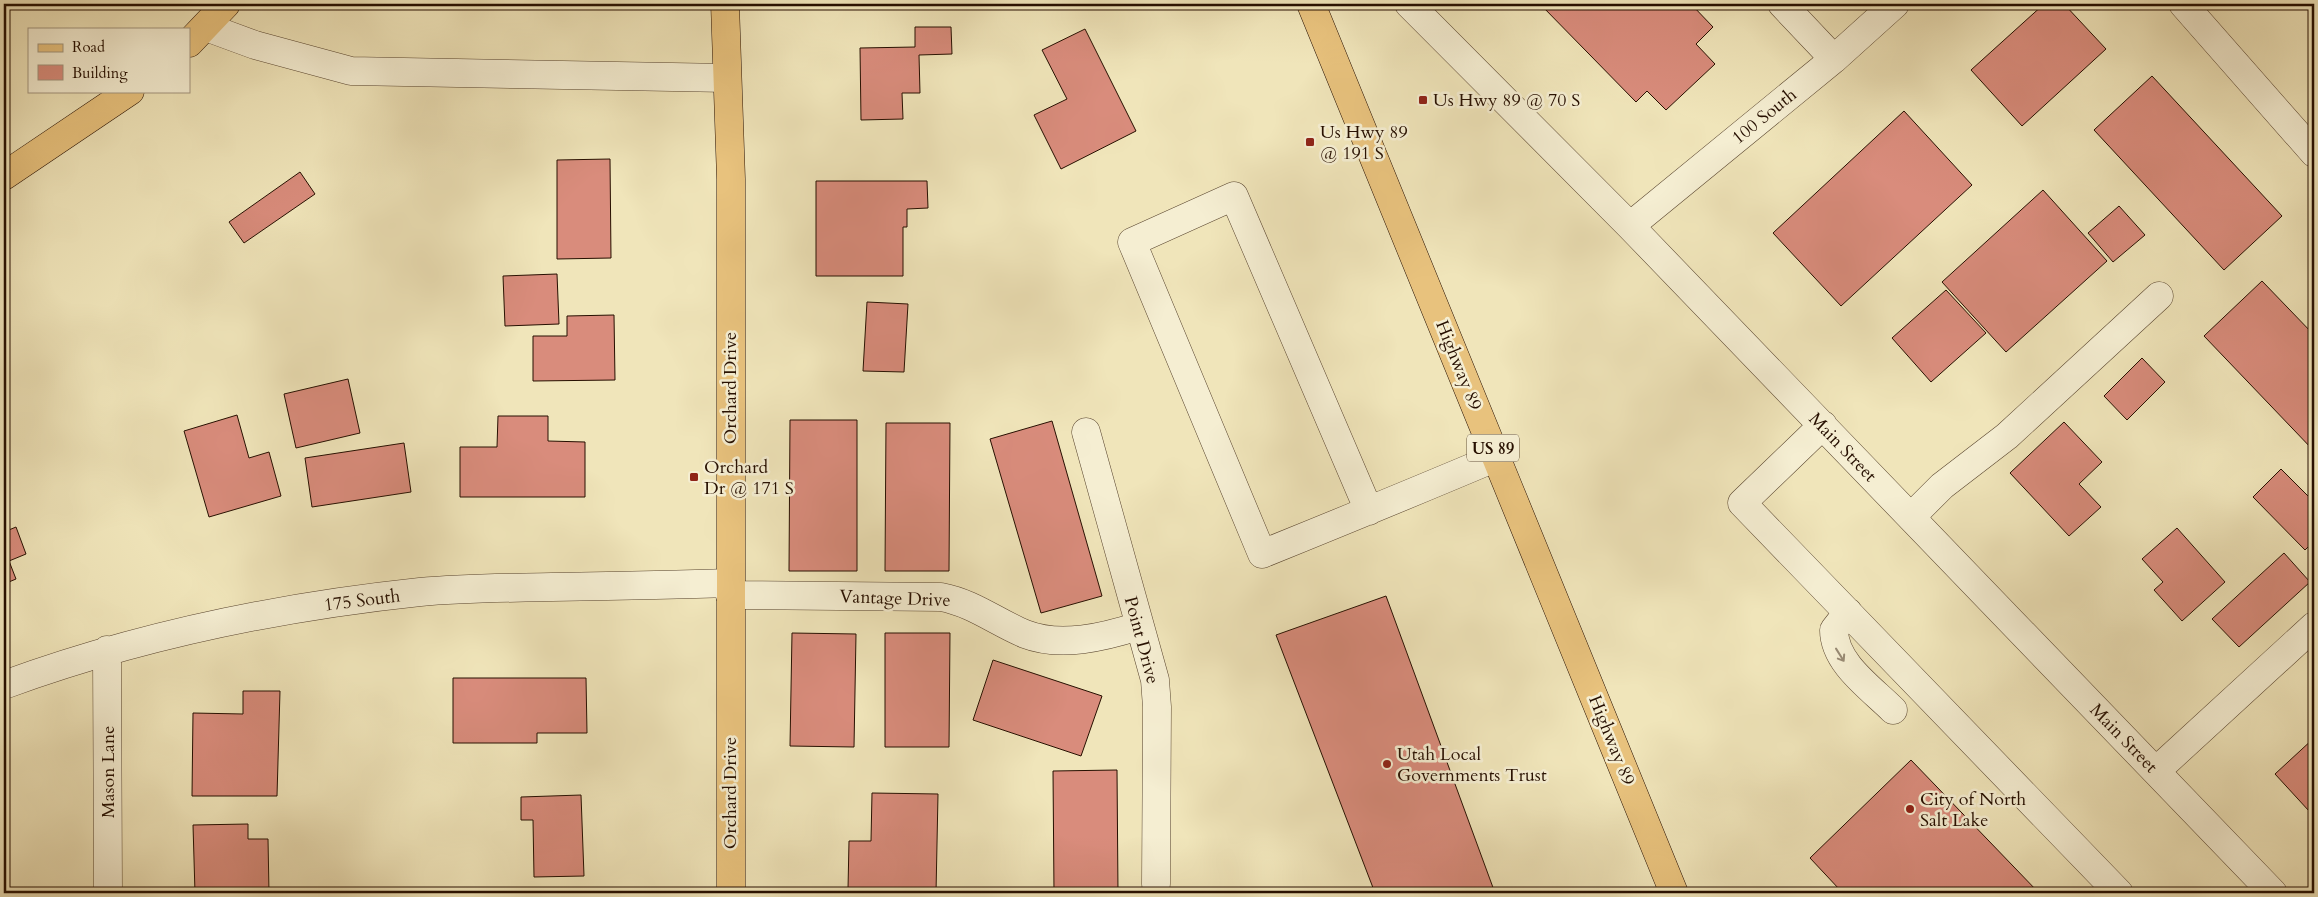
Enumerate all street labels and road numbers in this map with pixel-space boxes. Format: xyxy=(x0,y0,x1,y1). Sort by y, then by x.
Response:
street label: 100 South xyxy=(1727,82,1802,150)
street label: Highway 89 xyxy=(1429,316,1488,414)
street label: Orchard Drive xyxy=(718,332,743,444)
street label: Main Street xyxy=(1803,407,1882,488)
road number: US 89 xyxy=(1467,434,1519,462)
street label: 175 South xyxy=(322,583,402,618)
street label: Vantage Drive xyxy=(839,584,951,613)
street label: Point Drive xyxy=(1118,594,1165,687)
street label: Highway 89 xyxy=(1582,691,1641,789)
street label: Main Street xyxy=(2084,698,2163,779)
street label: Mason Lane xyxy=(96,726,121,818)
street label: Orchard Drive xyxy=(718,737,743,849)

